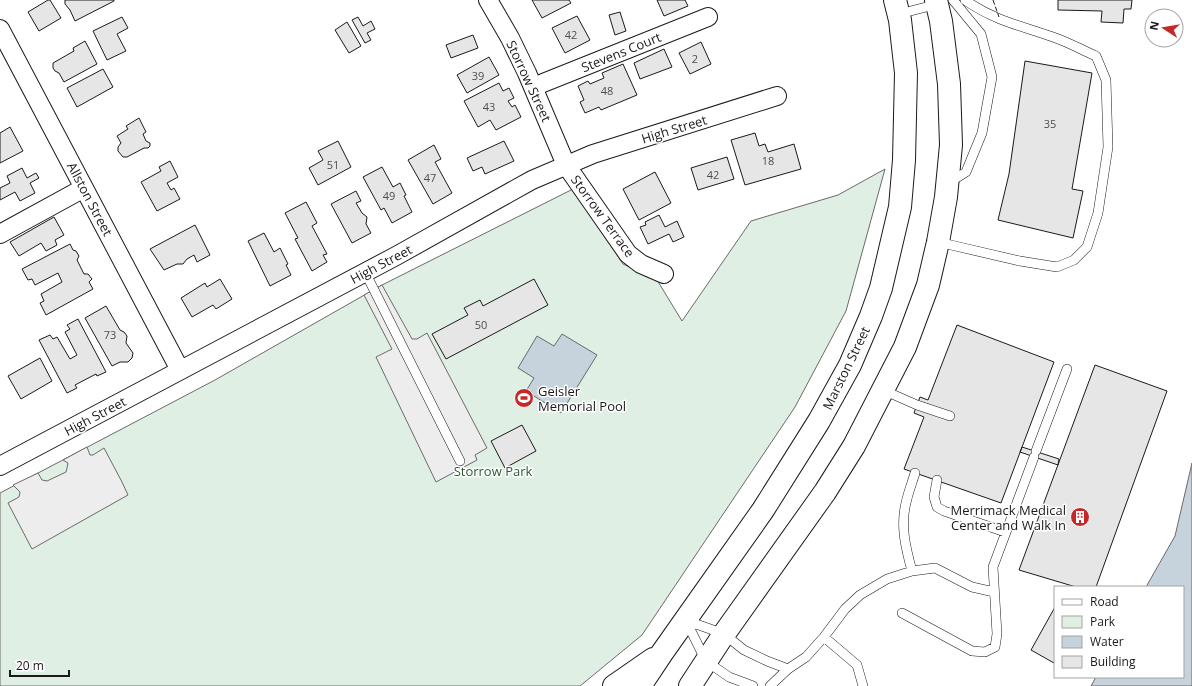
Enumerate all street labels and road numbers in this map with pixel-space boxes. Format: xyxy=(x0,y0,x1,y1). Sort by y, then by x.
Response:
street label: Stevens Court xyxy=(579,28,664,76)
street label: Storrow Street xyxy=(502,37,556,125)
street label: High Street xyxy=(639,110,709,147)
street label: Allston Street xyxy=(63,159,117,239)
street label: Storrow Terrace xyxy=(567,171,639,261)
street label: High Street xyxy=(347,240,415,288)
street label: Marston Street xyxy=(818,323,874,413)
street label: High Street xyxy=(61,392,129,440)

